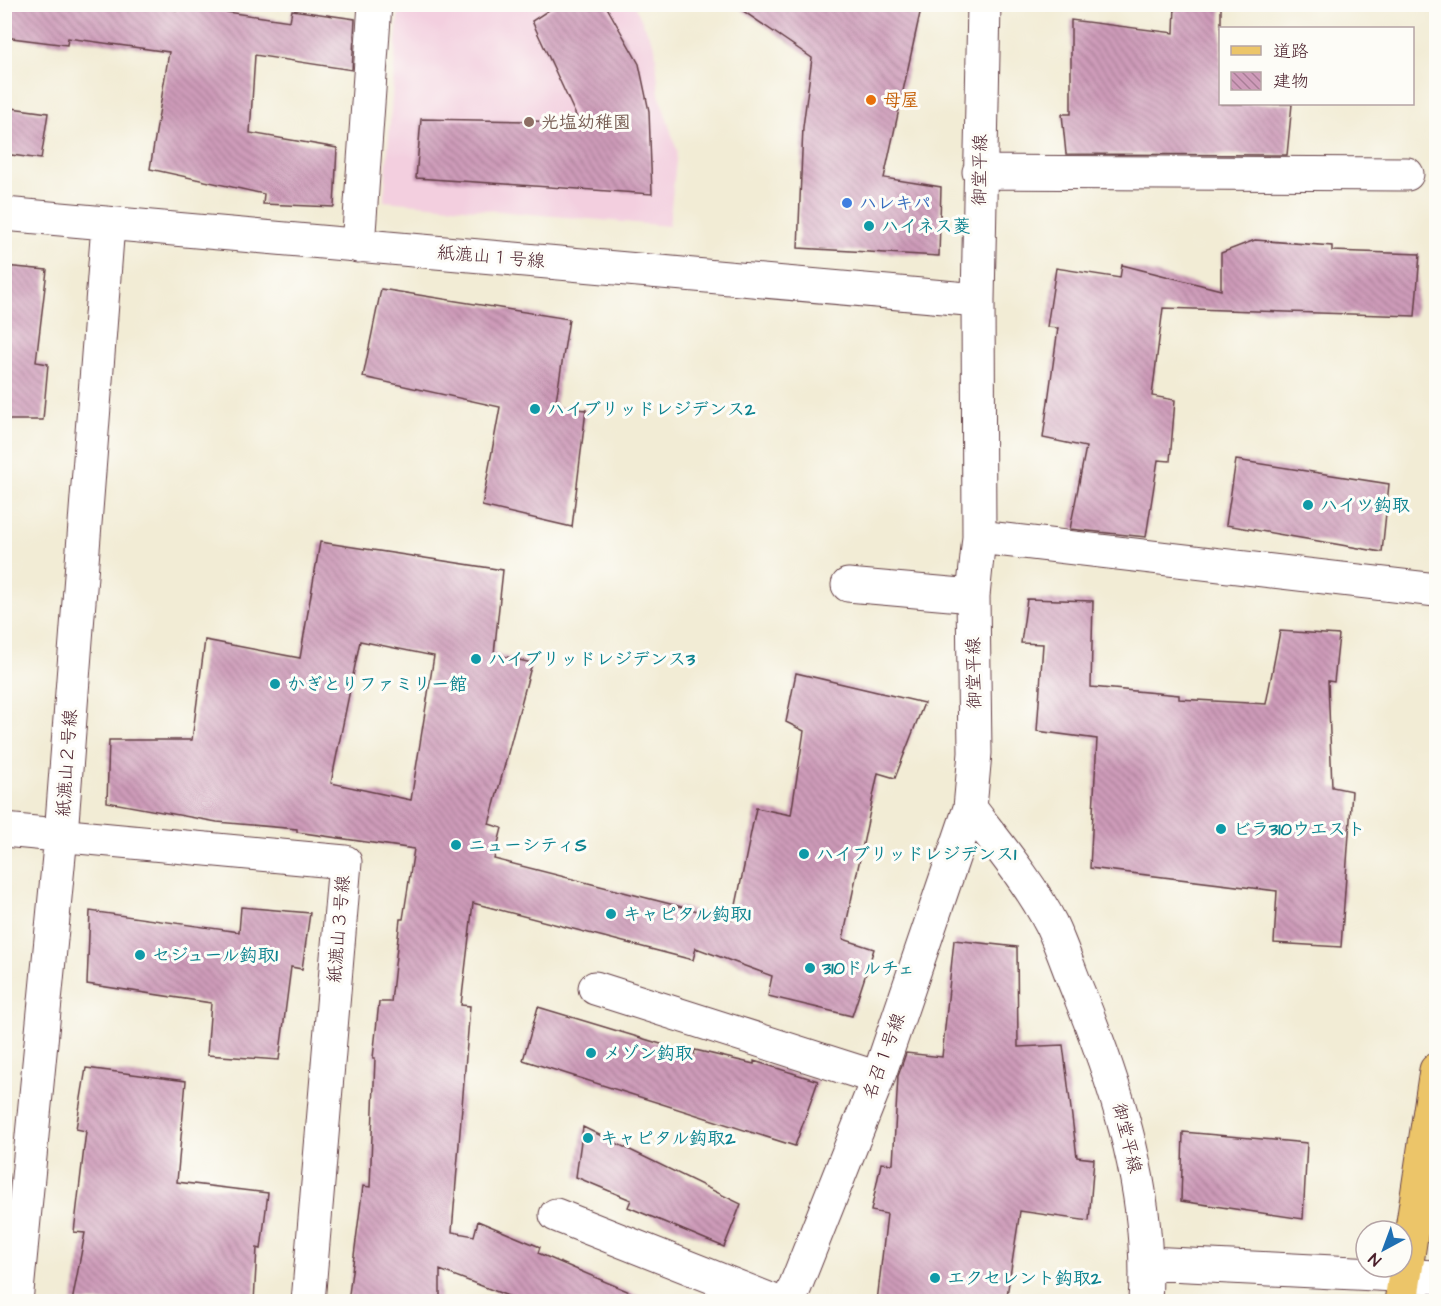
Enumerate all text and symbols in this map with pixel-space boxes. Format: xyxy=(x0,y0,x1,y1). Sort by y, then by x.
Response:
legend xyxy=(1219,27,1414,105)
text: 道路 xyxy=(1273,39,1309,64)
text: 建物 xyxy=(1273,69,1309,94)
place label: 母屋 xyxy=(883,88,919,113)
marker: 母屋 xyxy=(864,93,878,107)
place label: 光塩幼稚園 xyxy=(541,110,631,135)
marker: 光塩幼稚園 xyxy=(522,115,536,129)
street label: 御堂平線 xyxy=(967,134,993,206)
place label: ハレキパ xyxy=(859,191,931,216)
marker: ハレキパ xyxy=(840,196,854,210)
place label: ハイネス菱 xyxy=(881,214,971,239)
marker: ハイネス菱 xyxy=(862,219,876,233)
street label: 紙漉山１号線 xyxy=(436,240,546,274)
place label: ハイブリッドレジデンス2 xyxy=(547,397,756,422)
marker: ハイブリッドレジデンス2 xyxy=(528,402,542,416)
place label: ハイツ鈎取 xyxy=(1320,493,1410,518)
marker: ハイツ鈎取 xyxy=(1301,498,1315,512)
street label: 御堂平線 xyxy=(961,637,987,709)
place label: ハイブリッドレジデンス3 xyxy=(488,647,696,672)
marker: ハイブリッドレジデンス3 xyxy=(469,652,483,666)
place label: かぎとりファミリー館 xyxy=(287,672,467,697)
marker: かぎとりファミリー館 xyxy=(268,677,282,691)
street label: 紙漉山２号線 xyxy=(51,708,83,818)
place label: ビラ310ウエスト xyxy=(1233,817,1365,842)
marker: ビラ310ウエスト xyxy=(1214,822,1228,836)
place label: ニューシティS xyxy=(468,833,587,858)
marker: ニューシティS xyxy=(449,838,463,852)
place label: ハイブリッドレジデンス1 xyxy=(816,842,1017,867)
marker: ハイブリッドレジデンス1 xyxy=(797,847,811,861)
street label: 紙漉山３号線 xyxy=(322,874,356,984)
place label: キャピタル鈎取1 xyxy=(623,902,751,927)
marker: キャピタル鈎取1 xyxy=(604,907,618,921)
place label: セジュール鈎取1 xyxy=(152,943,278,968)
marker: セジュール鈎取1 xyxy=(133,948,147,962)
place label: 310ドルチェ xyxy=(821,956,915,981)
marker: 310ドルチェ xyxy=(803,961,817,975)
street label: 名召１号線 xyxy=(857,1009,911,1103)
place label: メゾン鈎取 xyxy=(603,1041,693,1066)
marker: メゾン鈎取 xyxy=(584,1046,598,1060)
street label: 御堂平線 xyxy=(1106,1100,1148,1176)
place label: キャピタル鈎取2 xyxy=(600,1126,736,1151)
marker: キャピタル鈎取2 xyxy=(581,1131,595,1145)
north arrow xyxy=(1354,1219,1414,1279)
text: N xyxy=(1364,1248,1386,1271)
place label: エクセレント鈎取2 xyxy=(947,1266,1102,1291)
marker: エクセレント鈎取2 xyxy=(928,1271,942,1285)

